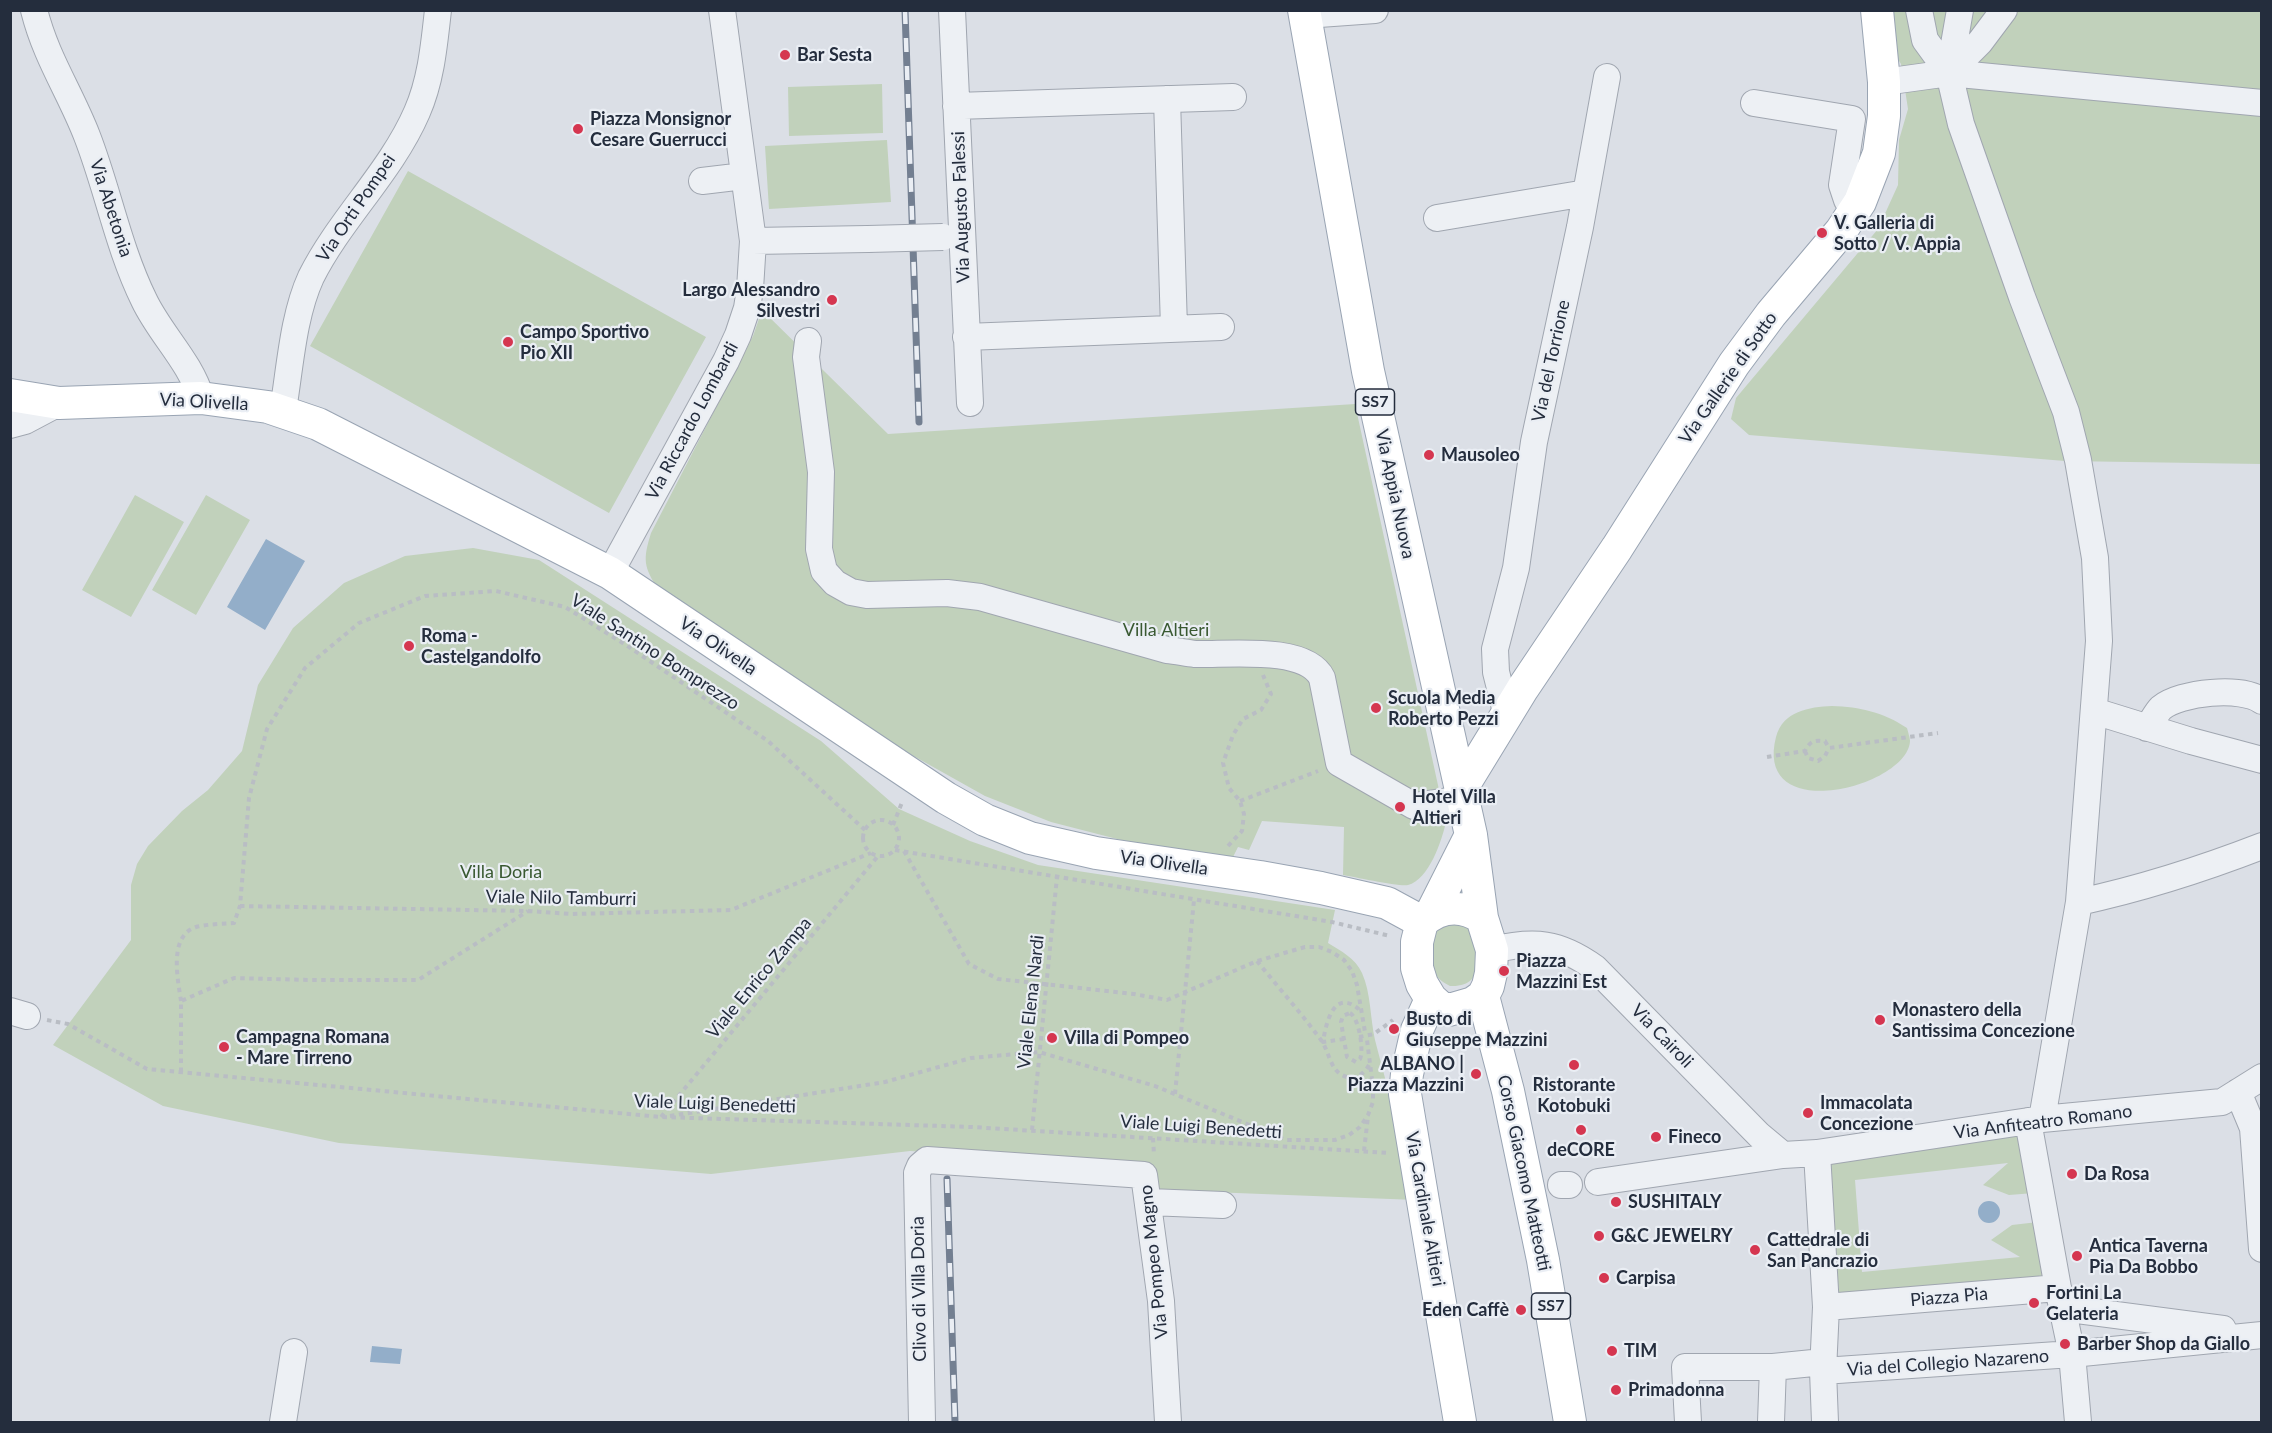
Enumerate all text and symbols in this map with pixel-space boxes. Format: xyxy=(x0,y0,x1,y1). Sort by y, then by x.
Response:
place label: Bar Sesta xyxy=(797,44,872,66)
marker: Bar Sesta xyxy=(778,48,792,62)
place label: Piazza Monsignor Cesare Guerrucci xyxy=(590,108,731,150)
marker: Piazza Monsignor Cesare Guerrucci xyxy=(571,122,585,136)
street label: Via Augusto Falessi xyxy=(948,131,974,283)
street label: Via Orti Pompei xyxy=(312,150,400,266)
street label: Via Abetonia xyxy=(85,156,137,260)
place label: V. Galleria di Sotto / V. Appia xyxy=(1834,212,1961,254)
marker: V. Galleria di Sotto / V. Appia xyxy=(1815,226,1829,240)
place label: Largo Alessandro Silvestri xyxy=(682,279,820,322)
marker: Largo Alessandro Silvestri xyxy=(825,293,839,307)
street label: Via del Torrione xyxy=(1528,298,1574,424)
street label: Via Gallerie di Sotto xyxy=(1674,308,1782,448)
place label: Campo Sportivo Pio XII xyxy=(520,321,649,364)
marker: Campo Sportivo Pio XII xyxy=(501,335,515,349)
street label: Via Riccardo Lombardi xyxy=(641,338,743,504)
street label: Via Olivella xyxy=(159,389,249,415)
road number: SS7 xyxy=(1356,389,1394,415)
street label: Via Appia Nuova xyxy=(1371,427,1419,561)
place label: Mausoleo xyxy=(1441,444,1520,466)
marker: Mausoleo xyxy=(1422,448,1436,462)
street label: Viale Santino Bomprezzo xyxy=(567,589,743,715)
street label: Via Olivella xyxy=(675,612,761,680)
park label: Villa Altieri xyxy=(1123,619,1209,641)
place label: Roma - Castelgandolfo xyxy=(421,625,541,668)
marker: Roma - Castelgandolfo xyxy=(402,639,416,653)
place label: Scuola Media Roberto Pezzi xyxy=(1388,687,1499,730)
marker: Scuola Media Roberto Pezzi xyxy=(1369,701,1383,715)
place label: Hotel Villa Altieri xyxy=(1412,786,1496,828)
marker: Hotel Villa Altieri xyxy=(1393,800,1407,814)
street label: Via Olivella xyxy=(1119,846,1209,880)
park label: Villa Doria xyxy=(460,861,542,883)
street label: Viale Nilo Tamburri xyxy=(485,886,637,910)
street label: Viale Enrico Zampa xyxy=(702,913,816,1043)
street label: Viale Elena Nardi xyxy=(1013,934,1049,1070)
place label: Piazza Mazzini Est xyxy=(1516,950,1607,992)
marker: Piazza Mazzini Est xyxy=(1497,964,1511,978)
place label: Monastero della Santissima Concezione xyxy=(1892,999,2075,1042)
street label: Via Cairoli xyxy=(1626,1000,1698,1072)
place label: Busto di Giuseppe Mazzini xyxy=(1406,1008,1547,1050)
marker: Monastero della Santissima Concezione xyxy=(1873,1013,1887,1027)
marker: Busto di Giuseppe Mazzini xyxy=(1387,1022,1401,1036)
place label: Campagna Romana - Mare Tirreno xyxy=(236,1026,389,1068)
place label: Villa di Pompeo xyxy=(1064,1027,1189,1049)
marker: Villa di Pompeo xyxy=(1045,1031,1059,1045)
marker: Campagna Romana - Mare Tirreno xyxy=(217,1040,231,1054)
place label: ALBANO | Piazza Mazzini xyxy=(1347,1053,1464,1096)
marker: Ristorante Kotobuki xyxy=(1567,1058,1581,1072)
marker: ALBANO | Piazza Mazzini xyxy=(1469,1067,1483,1081)
street label: Corso Giacomo Matteotti xyxy=(1493,1073,1555,1273)
place label: Ristorante Kotobuki xyxy=(1533,1074,1615,1116)
street label: Viale Luigi Benedetti xyxy=(634,1090,796,1118)
place label: Immacolata Concezione xyxy=(1820,1092,1913,1134)
street label: Via Anfiteatro Romano xyxy=(1953,1100,2133,1144)
marker: Immacolata Concezione xyxy=(1801,1106,1815,1120)
street label: Viale Luigi Benedetti xyxy=(1119,1111,1283,1143)
marker: deCORE xyxy=(1574,1123,1588,1137)
place label: Fineco xyxy=(1668,1126,1721,1148)
street label: Via Cardinale Altieri xyxy=(1401,1130,1449,1288)
marker: Fineco xyxy=(1649,1130,1663,1144)
place label: deCORE xyxy=(1547,1139,1615,1161)
place label: Da Rosa xyxy=(2084,1163,2149,1185)
marker: Da Rosa xyxy=(2065,1167,2079,1181)
street label: Via Pompeo Magno xyxy=(1135,1184,1173,1340)
place label: SUSHITALY xyxy=(1628,1191,1722,1213)
marker: SUSHITALY xyxy=(1609,1195,1623,1209)
street label: Clivo di Villa Doria xyxy=(907,1216,931,1362)
place label: G&C JEWELRY xyxy=(1611,1225,1733,1247)
marker: G&C JEWELRY xyxy=(1592,1229,1606,1243)
place label: Cattedrale di San Pancrazio xyxy=(1767,1229,1878,1272)
place label: Antica Taverna Pia Da Bobbo xyxy=(2089,1235,2208,1278)
marker: Cattedrale di San Pancrazio xyxy=(1748,1243,1762,1257)
marker: Antica Taverna Pia Da Bobbo xyxy=(2070,1249,2084,1263)
place label: Carpisa xyxy=(1616,1267,1676,1289)
marker: Carpisa xyxy=(1597,1271,1611,1285)
place label: Fortini La Gelateria xyxy=(2046,1282,2122,1324)
street label: Piazza Pia xyxy=(1909,1283,1989,1311)
road number: SS7 xyxy=(1532,1293,1570,1319)
marker: Fortini La Gelateria xyxy=(2027,1296,2041,1310)
place label: Eden Caffè xyxy=(1422,1299,1509,1321)
marker: Eden Caffè xyxy=(1514,1303,1528,1317)
place label: Barber Shop da Giallo xyxy=(2077,1333,2250,1355)
marker: Barber Shop da Giallo xyxy=(2058,1337,2072,1351)
place label: TIM xyxy=(1624,1340,1657,1362)
marker: TIM xyxy=(1605,1344,1619,1358)
street label: Via del Collegio Nazareno xyxy=(1846,1345,2050,1381)
place label: Primadonna xyxy=(1628,1379,1724,1401)
marker: Primadonna xyxy=(1609,1383,1623,1397)

